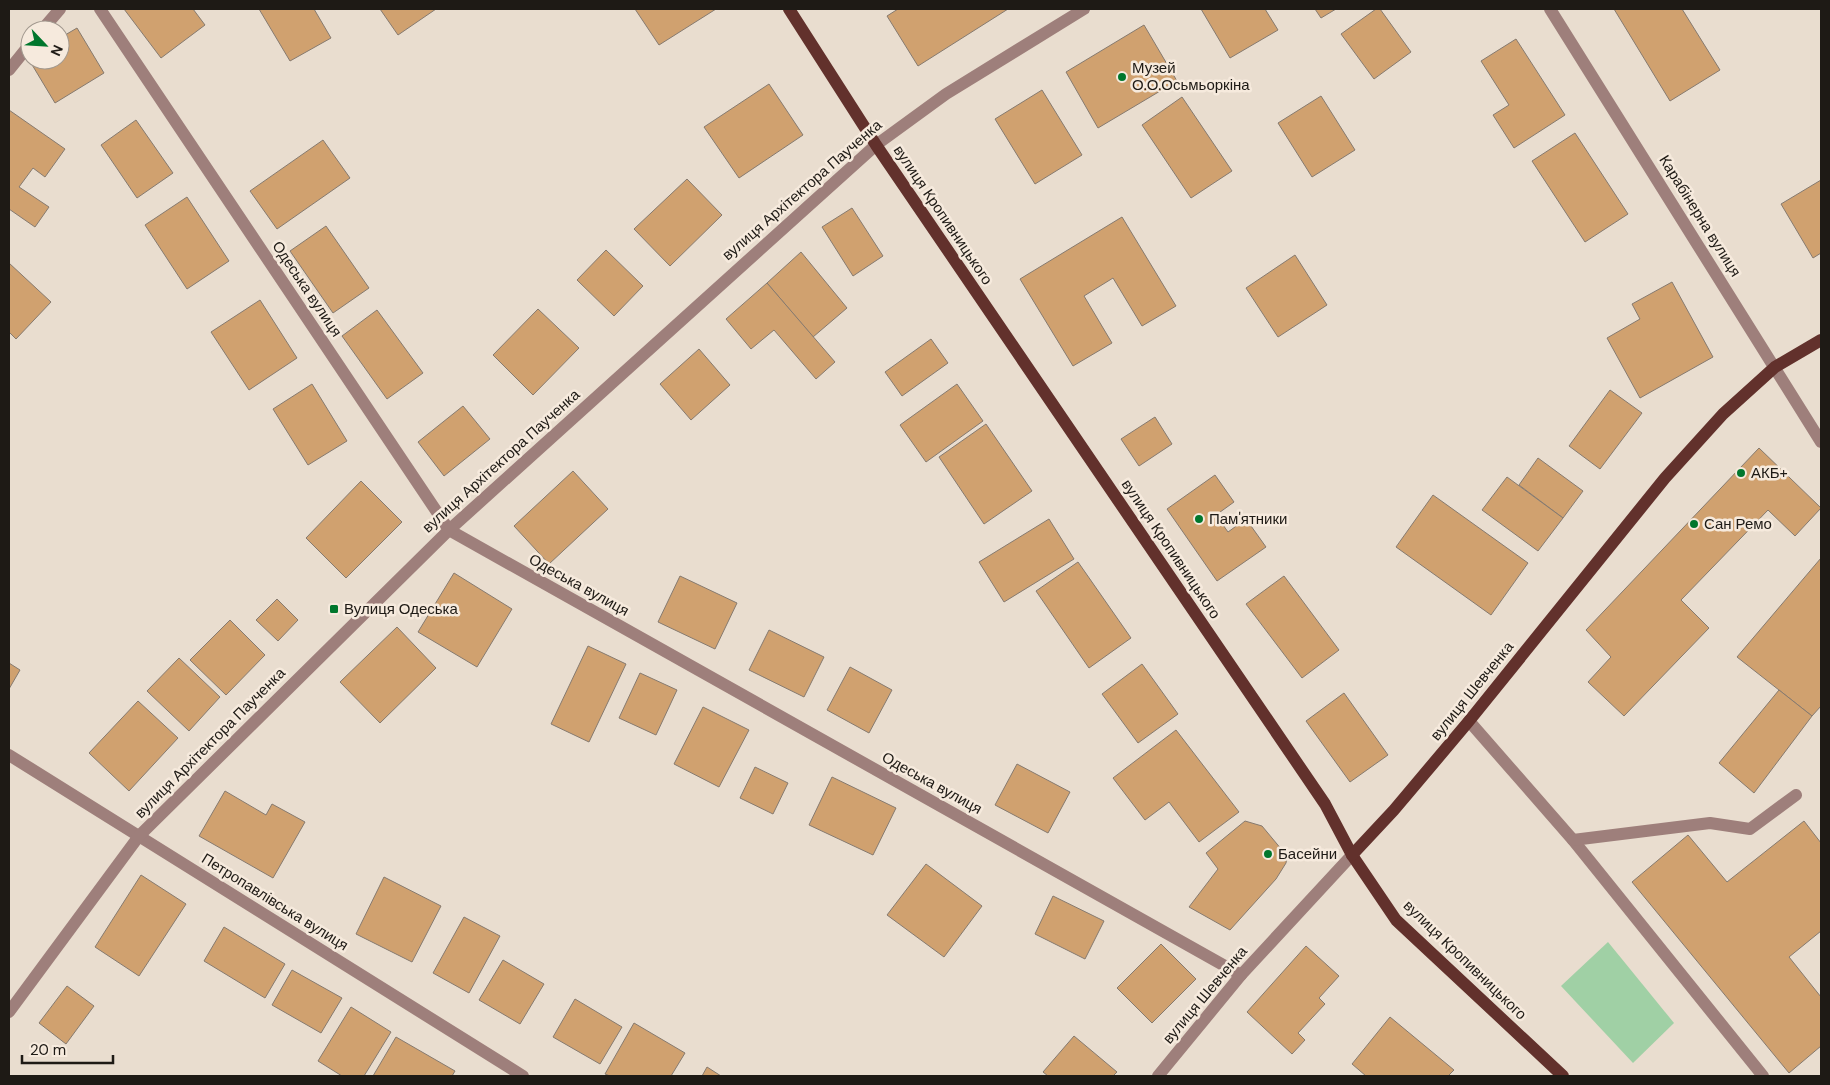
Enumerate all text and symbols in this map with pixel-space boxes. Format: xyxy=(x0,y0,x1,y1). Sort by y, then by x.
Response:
north arrow xyxy=(20,20,70,70)
text: N xyxy=(46,42,67,59)
place label: Музей О.О.Осьмьоркіна xyxy=(1132,58,1250,95)
marker: Музей О.О.Осьмьоркіна xyxy=(1116,71,1128,83)
street label: вулиця Архітектора Паученка xyxy=(718,115,887,265)
street label: вулиця Кропивницького xyxy=(889,141,997,289)
street label: Карабінерна вулиця xyxy=(1654,151,1746,281)
street label: Одеська вулиця xyxy=(267,237,347,341)
street label: вулиця Архітектора Паученка xyxy=(418,384,584,537)
place label: АКБ+ xyxy=(1751,463,1788,483)
marker: АКБ+ xyxy=(1735,467,1747,479)
street label: вулиця Кропивницького xyxy=(1117,475,1225,623)
place label: Пам'ятники xyxy=(1209,509,1287,529)
marker: Пам'ятники xyxy=(1193,513,1205,525)
place label: Сан Ремо xyxy=(1704,514,1772,534)
marker: Сан Ремо xyxy=(1688,518,1700,530)
street label: Одеська вулиця xyxy=(525,549,633,621)
place label: Вулиця Одеська xyxy=(344,599,458,619)
marker: Вулиця Одеська xyxy=(328,603,340,615)
street label: вулиця Шевченка xyxy=(1426,637,1518,745)
street label: вулиця Архітектора Паученка xyxy=(130,663,290,823)
street label: Одеська вулиця xyxy=(878,747,986,819)
place label: Басейни xyxy=(1278,844,1337,864)
marker: Басейни xyxy=(1262,848,1274,860)
street label: Петропавлівська вулиця xyxy=(198,849,352,955)
street label: вулиця Кропивницького xyxy=(1399,896,1531,1024)
street label: вулиця Шевченка xyxy=(1158,941,1252,1048)
scale bar xyxy=(22,1032,114,1064)
text: 20 m xyxy=(30,1040,66,1060)

